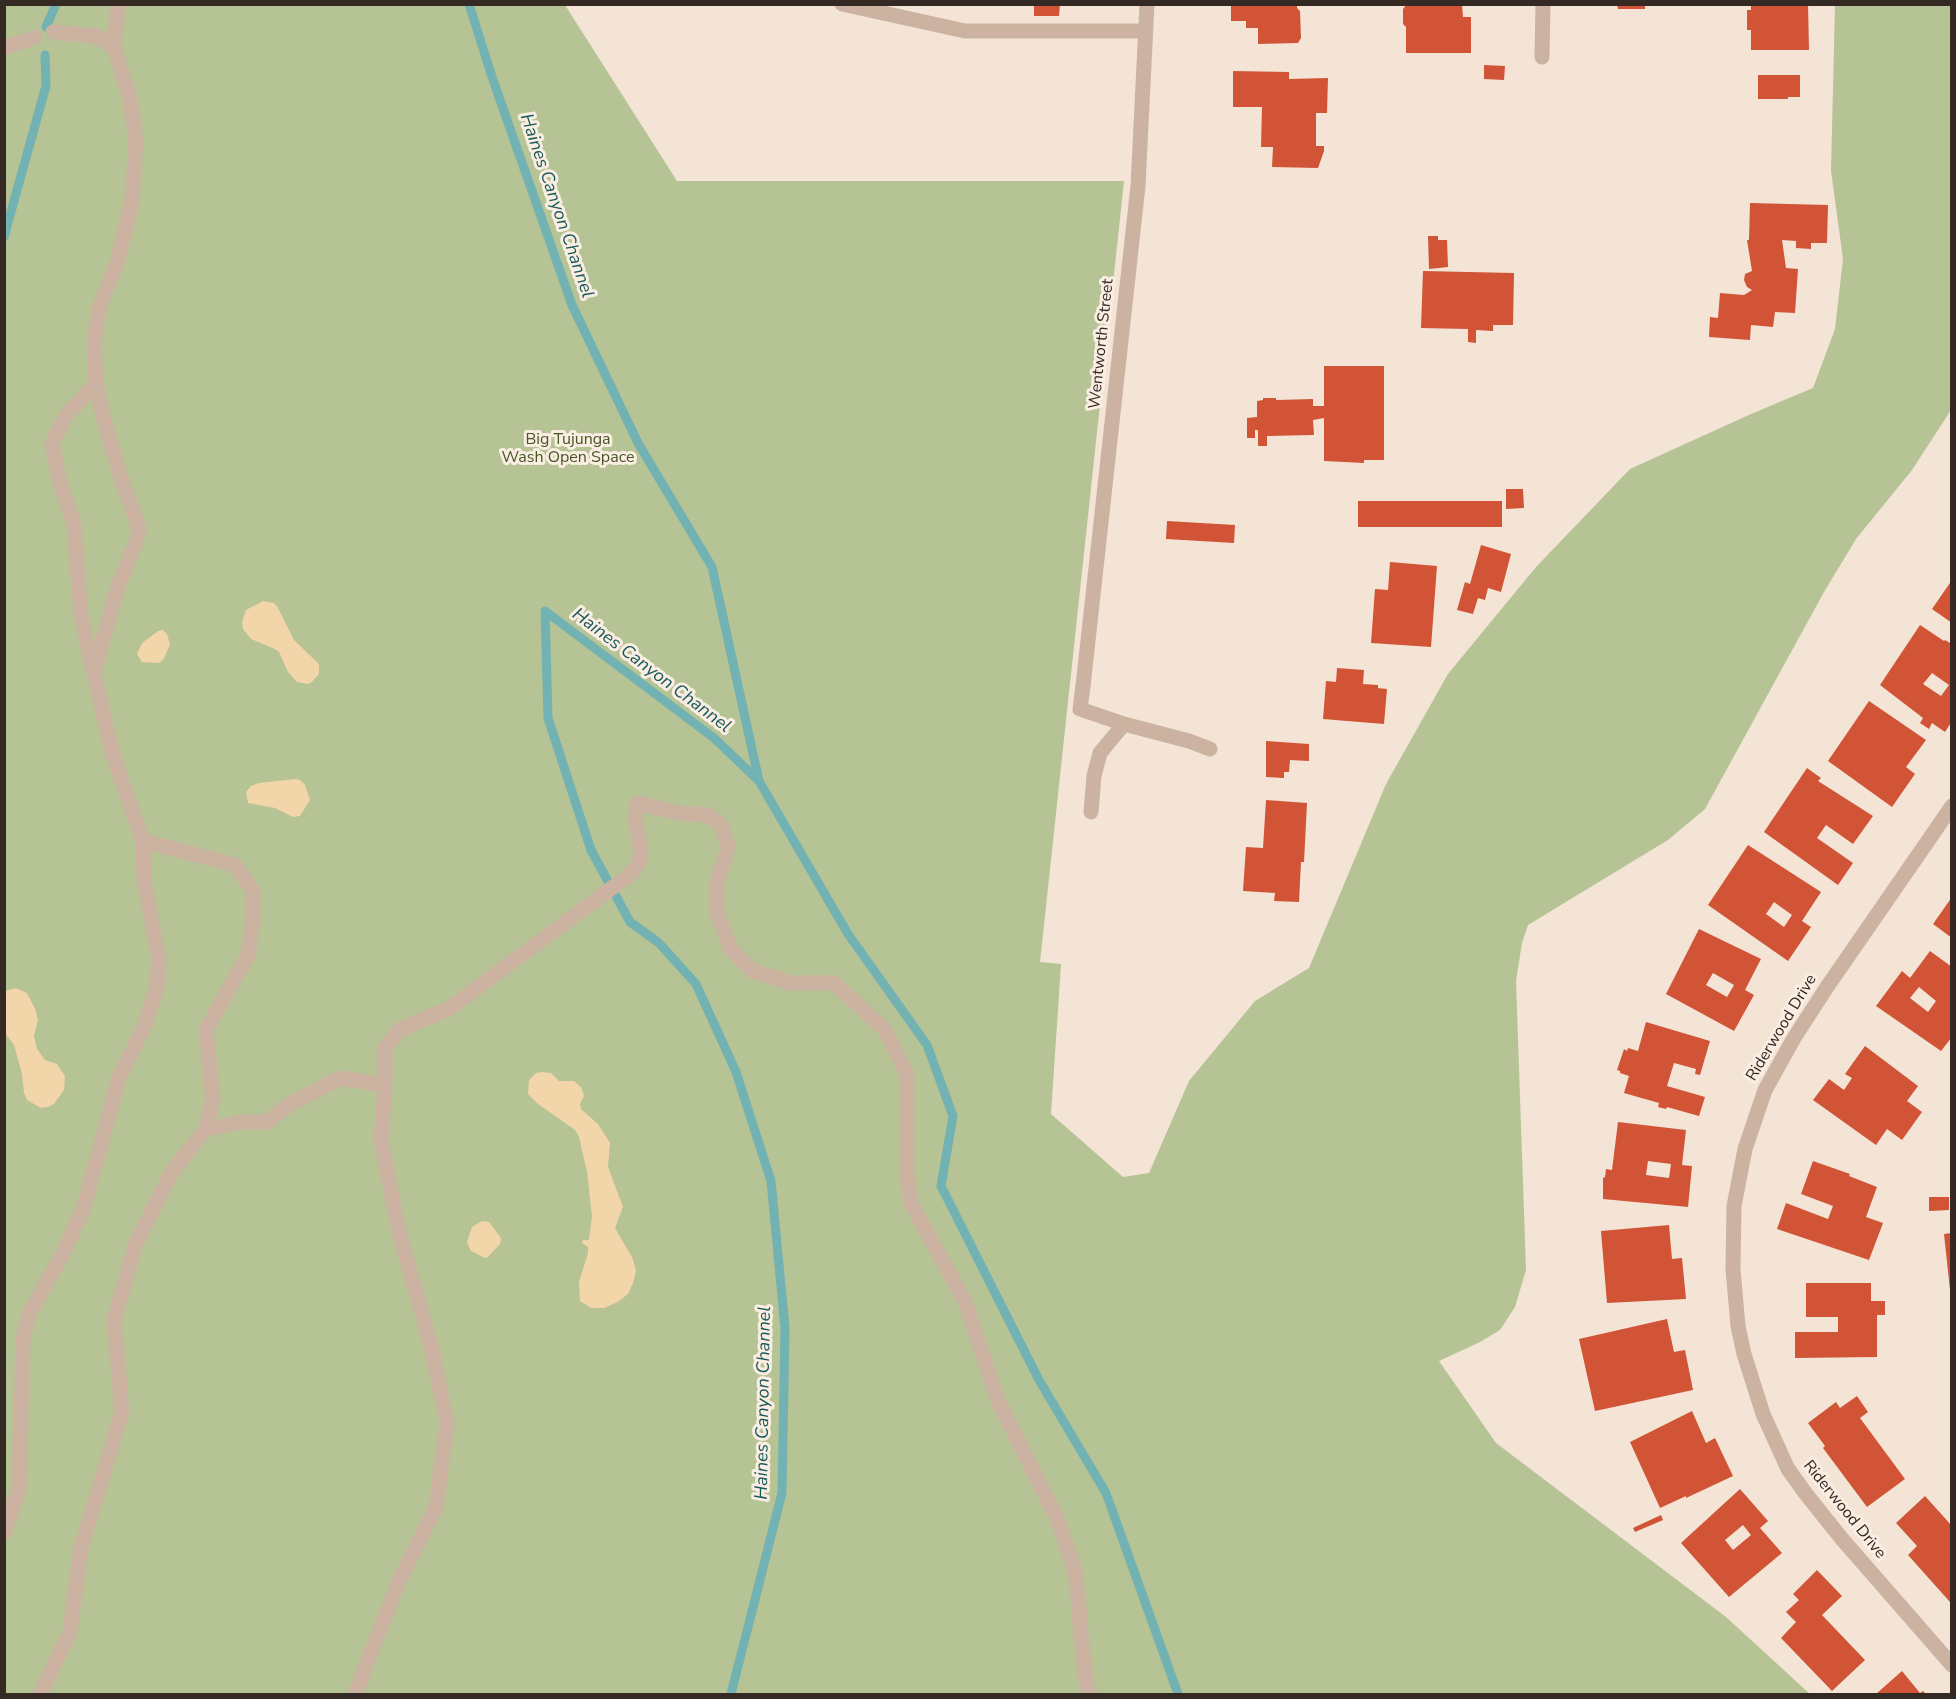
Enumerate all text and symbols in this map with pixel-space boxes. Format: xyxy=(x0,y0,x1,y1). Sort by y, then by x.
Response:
water label: Haines Canyon Channel xyxy=(514,111,598,301)
street label: Wentworth Street xyxy=(1086,278,1118,410)
park label: Big Tujunga Wash Open Space xyxy=(502,430,634,468)
water label: Haines Canyon Channel xyxy=(567,604,735,738)
street label: Riderwood Drive xyxy=(1743,971,1821,1085)
water label: Haines Canyon Channel xyxy=(752,1306,776,1500)
street label: Riderwood Drive xyxy=(1798,1457,1890,1563)

